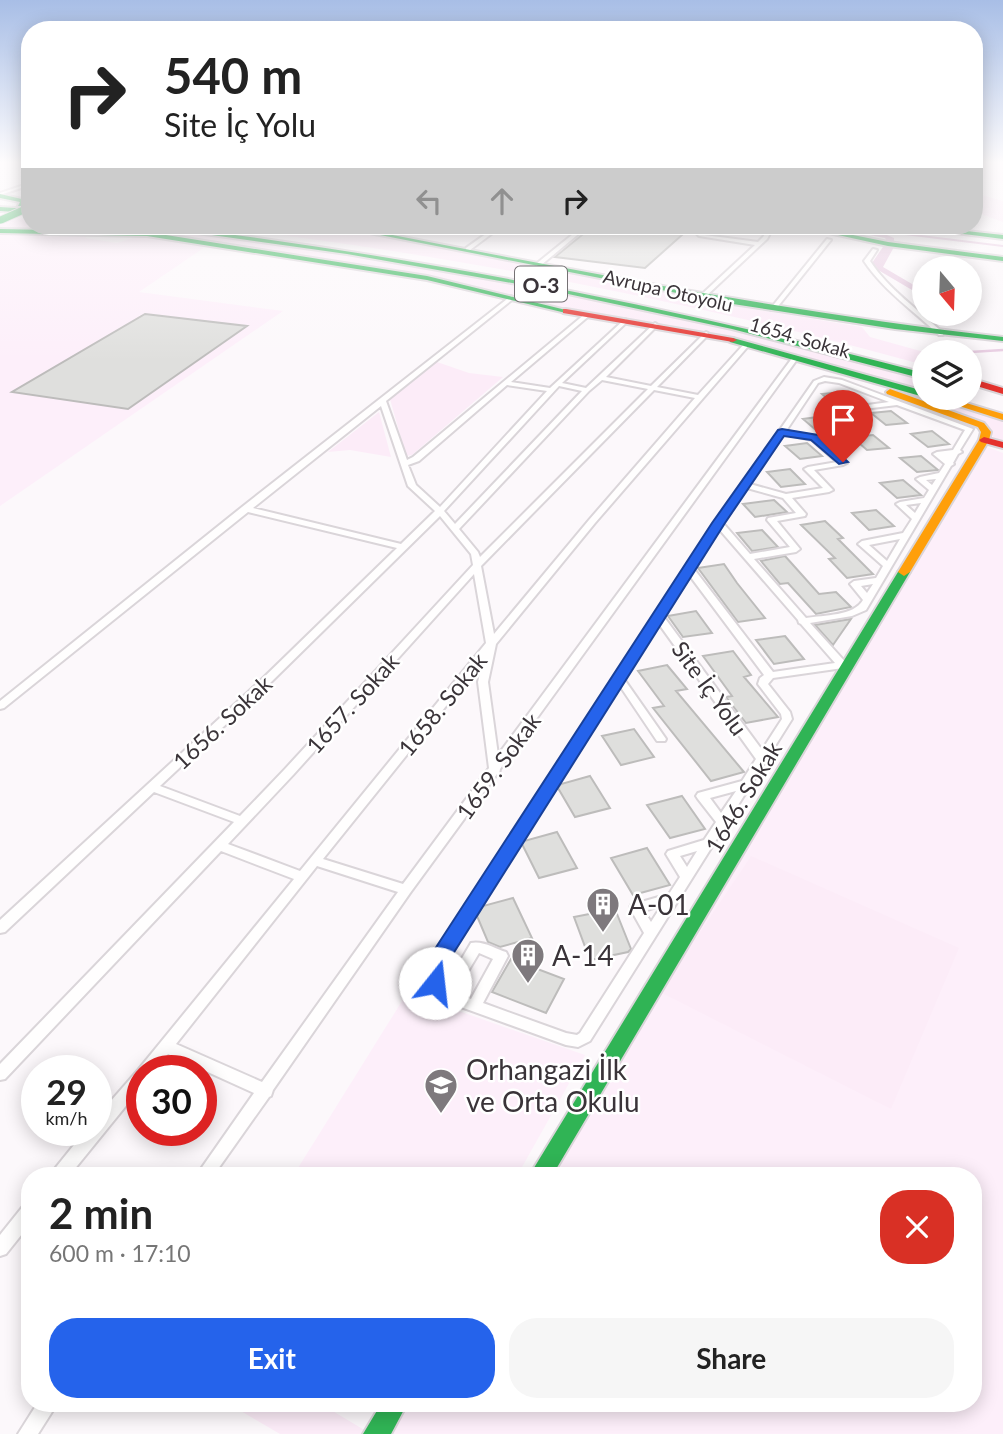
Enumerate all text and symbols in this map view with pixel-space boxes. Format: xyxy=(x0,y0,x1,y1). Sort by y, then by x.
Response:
text: 540 m xyxy=(164,46,302,104)
icon: right xyxy=(49,49,140,140)
text: Site İç Yolu xyxy=(164,105,316,144)
icon: left xyxy=(410,182,448,220)
icon: ahead xyxy=(483,182,521,220)
icon: right xyxy=(556,182,594,220)
north arrow xyxy=(912,256,982,326)
map controls xyxy=(912,256,982,410)
street label: Avrupa Otoyolu xyxy=(601,264,735,316)
road number: O-3 xyxy=(515,266,567,302)
street label: 1654. Sokak xyxy=(747,312,853,362)
button: layers xyxy=(912,340,982,410)
pin xyxy=(813,390,873,462)
icon: arrive xyxy=(824,401,862,439)
street label: Site İç Yolu xyxy=(667,636,753,740)
street label: 1658. Sokak xyxy=(392,646,492,761)
street label: 1657. Sokak xyxy=(300,647,404,759)
street label: 1656. Sokak xyxy=(167,669,277,775)
street label: 1659. Sokak xyxy=(450,707,546,825)
street label: 1646. Sokak xyxy=(699,736,787,858)
building icon: A-01 xyxy=(584,885,622,934)
place label: A-01 xyxy=(628,887,690,921)
building icon: A-14 xyxy=(509,936,547,985)
place label: A-14 xyxy=(552,938,614,972)
position arrow xyxy=(398,946,472,1020)
place label: Orhangazi İlk ve Orta Okulu xyxy=(466,1052,640,1118)
speed limit sign: 30 xyxy=(126,1055,217,1146)
school or university icon: Orhangazi İlk ve Orta Okulu xyxy=(422,1066,460,1115)
text: 29 xyxy=(46,1070,87,1112)
text: km/h xyxy=(45,1107,88,1129)
text: 2 min xyxy=(49,1188,153,1238)
button: close xyxy=(880,1190,954,1264)
text: 600 m · 17:10 xyxy=(49,1239,191,1267)
button: Exit xyxy=(49,1318,495,1398)
button: Share xyxy=(509,1318,954,1398)

